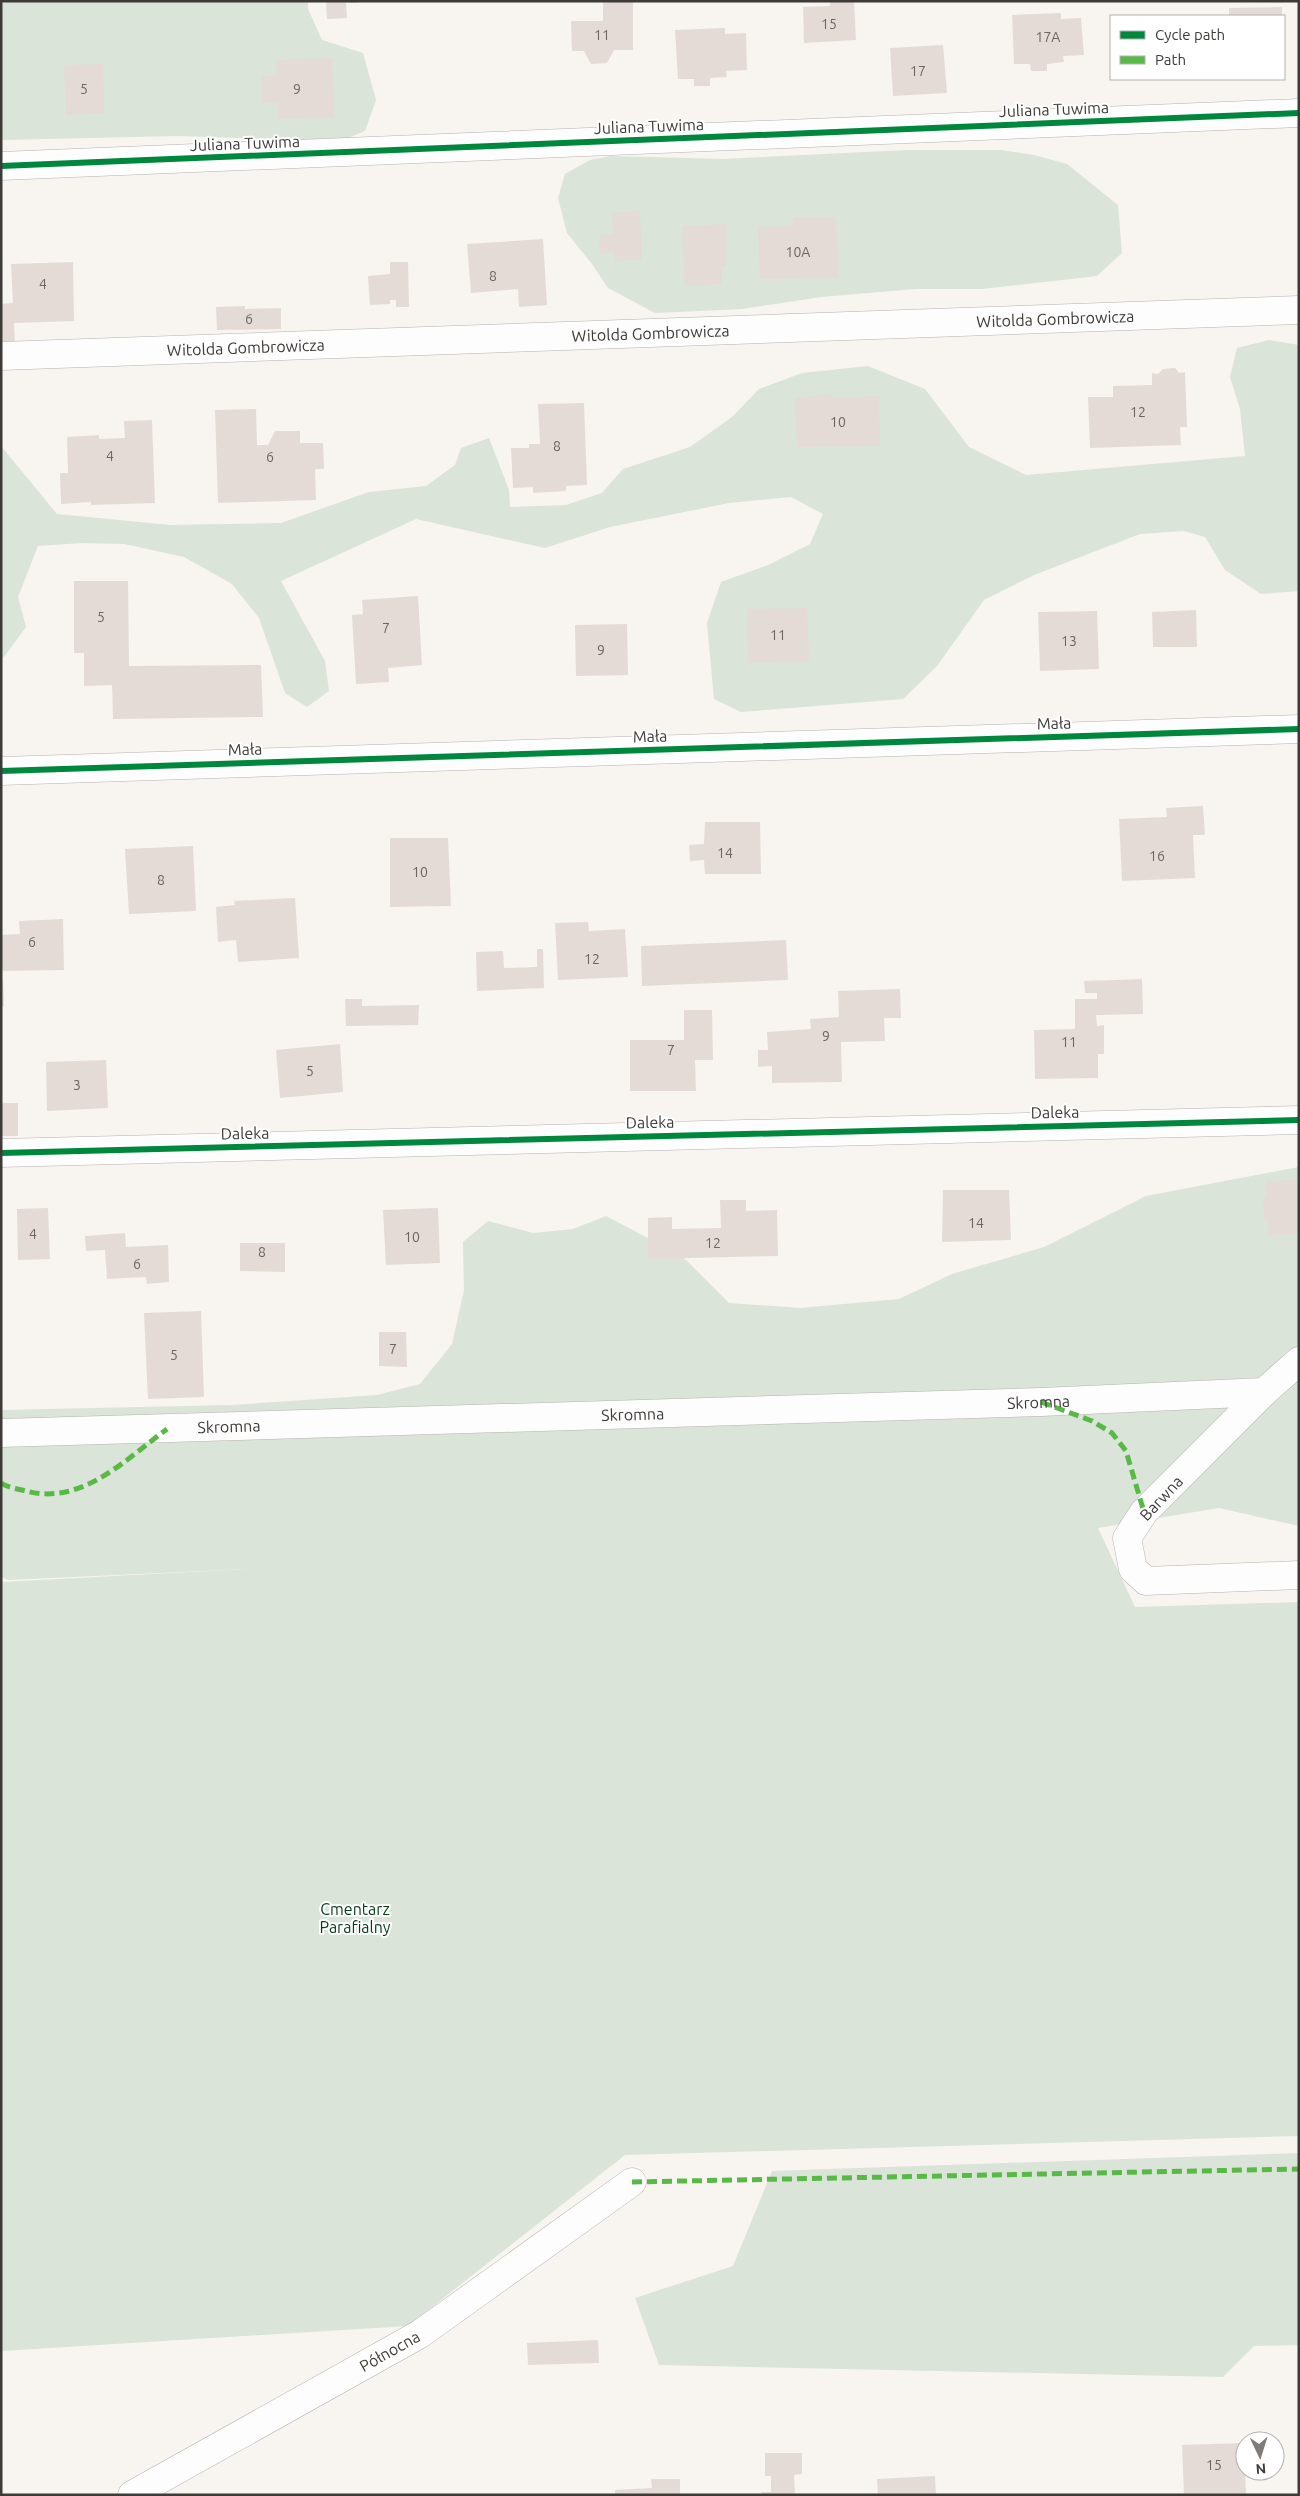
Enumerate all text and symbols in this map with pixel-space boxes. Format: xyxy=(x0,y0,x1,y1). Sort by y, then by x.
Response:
legend xyxy=(1110,15,1285,80)
house number: 15 xyxy=(821,16,837,32)
text: Cycle path xyxy=(1155,26,1225,43)
house number: 11 xyxy=(594,27,610,43)
house number: 17A xyxy=(1036,29,1060,45)
text: Path xyxy=(1155,51,1186,68)
house number: 17 xyxy=(910,63,926,79)
house number: 5 xyxy=(80,81,88,97)
house number: 9 xyxy=(293,81,301,97)
street label: Juliana Tuwima xyxy=(999,98,1109,120)
street label: Juliana Tuwima xyxy=(594,115,704,137)
street label: Juliana Tuwima xyxy=(190,132,300,154)
house number: 10A xyxy=(786,244,810,260)
house number: 8 xyxy=(489,268,497,284)
house number: 4 xyxy=(39,276,47,292)
street label: Witolda Gombrowicza xyxy=(976,307,1135,330)
house number: 6 xyxy=(245,311,253,327)
street label: Witolda Gombrowicza xyxy=(571,321,730,345)
street label: Witolda Gombrowicza xyxy=(167,336,325,359)
house number: 12 xyxy=(1130,404,1146,420)
house number: 10 xyxy=(830,414,846,430)
house number: 8 xyxy=(553,438,561,454)
house number: 4 xyxy=(106,448,114,464)
house number: 6 xyxy=(266,449,274,465)
house number: 5 xyxy=(97,609,105,625)
house number: 7 xyxy=(382,620,390,636)
house number: 11 xyxy=(770,627,786,643)
house number: 13 xyxy=(1061,633,1077,649)
house number: 9 xyxy=(597,642,605,658)
street label: Mała xyxy=(1036,713,1072,733)
street label: Mała xyxy=(632,726,668,746)
street label: Mała xyxy=(227,739,263,759)
house number: 14 xyxy=(717,845,733,861)
house number: 16 xyxy=(1149,848,1165,864)
house number: 10 xyxy=(412,864,428,880)
house number: 8 xyxy=(157,872,165,888)
house number: 6 xyxy=(28,934,36,950)
house number: 12 xyxy=(584,951,600,967)
house number: 9 xyxy=(822,1028,830,1044)
house number: 11 xyxy=(1061,1034,1077,1050)
house number: 7 xyxy=(667,1042,675,1058)
house number: 5 xyxy=(306,1063,314,1079)
house number: 3 xyxy=(73,1077,81,1093)
street label: Daleka xyxy=(1030,1103,1080,1121)
street label: Daleka xyxy=(625,1113,675,1131)
street label: Daleka xyxy=(220,1124,270,1142)
house number: 14 xyxy=(968,1215,984,1231)
house number: 4 xyxy=(29,1226,37,1242)
house number: 10 xyxy=(404,1229,420,1245)
house number: 12 xyxy=(705,1235,721,1251)
house number: 8 xyxy=(258,1244,266,1260)
house number: 6 xyxy=(133,1256,141,1272)
house number: 7 xyxy=(389,1341,397,1357)
house number: 5 xyxy=(170,1347,178,1363)
street label: Skromna xyxy=(1007,1392,1070,1412)
street label: Skromna xyxy=(601,1404,665,1424)
street label: Skromna xyxy=(197,1416,261,1436)
street label: Barwna xyxy=(1136,1472,1186,1524)
park label: Cmentarz Parafialny xyxy=(319,1900,391,1936)
street label: Północna xyxy=(356,2327,423,2375)
north arrow xyxy=(1235,2431,1285,2481)
house number: 15 xyxy=(1206,2457,1222,2473)
text: N xyxy=(1255,2461,1267,2477)

